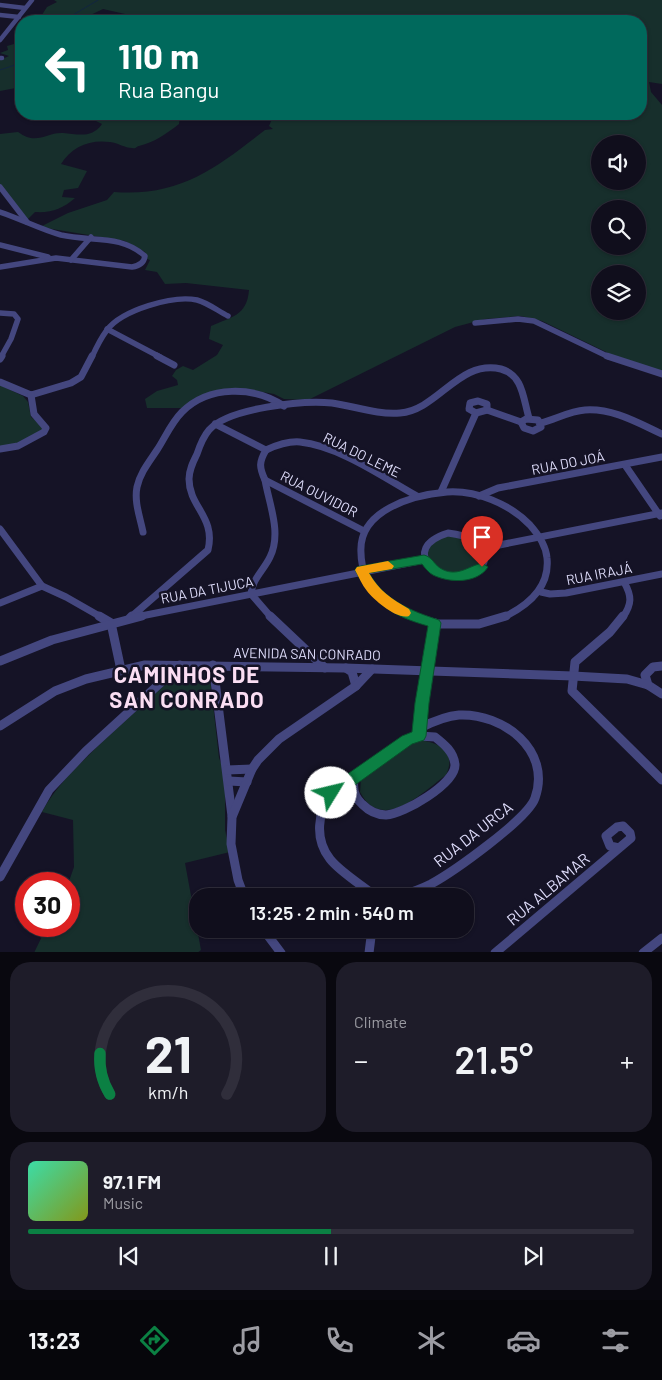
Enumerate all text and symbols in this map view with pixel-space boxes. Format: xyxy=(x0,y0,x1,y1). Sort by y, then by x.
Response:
text: 110 m xyxy=(118,34,199,76)
icon: left xyxy=(35,35,100,100)
text: Rua Bangu xyxy=(118,76,219,102)
map controls xyxy=(591,135,646,320)
button: sound xyxy=(591,135,646,190)
button: search xyxy=(591,200,646,255)
button: layers xyxy=(591,265,646,320)
street label: RUA DO LEME xyxy=(321,429,404,481)
street label: RUA DO JOÁ xyxy=(530,447,606,478)
street label: RUA OUVIDOR xyxy=(278,467,361,520)
pin xyxy=(461,516,503,567)
icon: arrive xyxy=(468,523,496,551)
street label: RUA IRAJÁ xyxy=(565,559,634,588)
street label: RUA DA TIJUCA xyxy=(159,572,255,607)
street label: AVENIDA SAN CONRADO xyxy=(233,644,381,663)
district label: CAMINHOS DE SAN CONRADO xyxy=(109,661,265,712)
position arrow xyxy=(304,766,356,818)
street label: RUA DA URCA xyxy=(429,797,516,870)
street label: RUA ALBAMAR xyxy=(502,848,593,929)
speed limit sign: 30 xyxy=(15,872,80,937)
text: 13:25 · 2 min · 540 m xyxy=(249,901,414,924)
text: Climate xyxy=(354,1012,407,1031)
text: 21 xyxy=(144,1021,192,1083)
text: 21.5° xyxy=(455,1036,533,1082)
text: − xyxy=(354,1043,368,1077)
text: + xyxy=(620,1043,634,1077)
text: km/h xyxy=(148,1081,188,1103)
text: 97.1 FM xyxy=(103,1170,161,1193)
text: Music xyxy=(103,1193,143,1212)
icon: previous xyxy=(115,1242,143,1270)
icon: pause xyxy=(317,1242,345,1270)
icon: next xyxy=(519,1242,547,1270)
icon: directions xyxy=(137,1323,172,1358)
icon: music xyxy=(230,1323,265,1358)
icon: phone xyxy=(322,1323,357,1358)
icon: climate xyxy=(414,1323,449,1358)
icon: car xyxy=(506,1323,541,1358)
icon: filters xyxy=(598,1323,633,1358)
text: 13:23 xyxy=(29,1327,80,1353)

